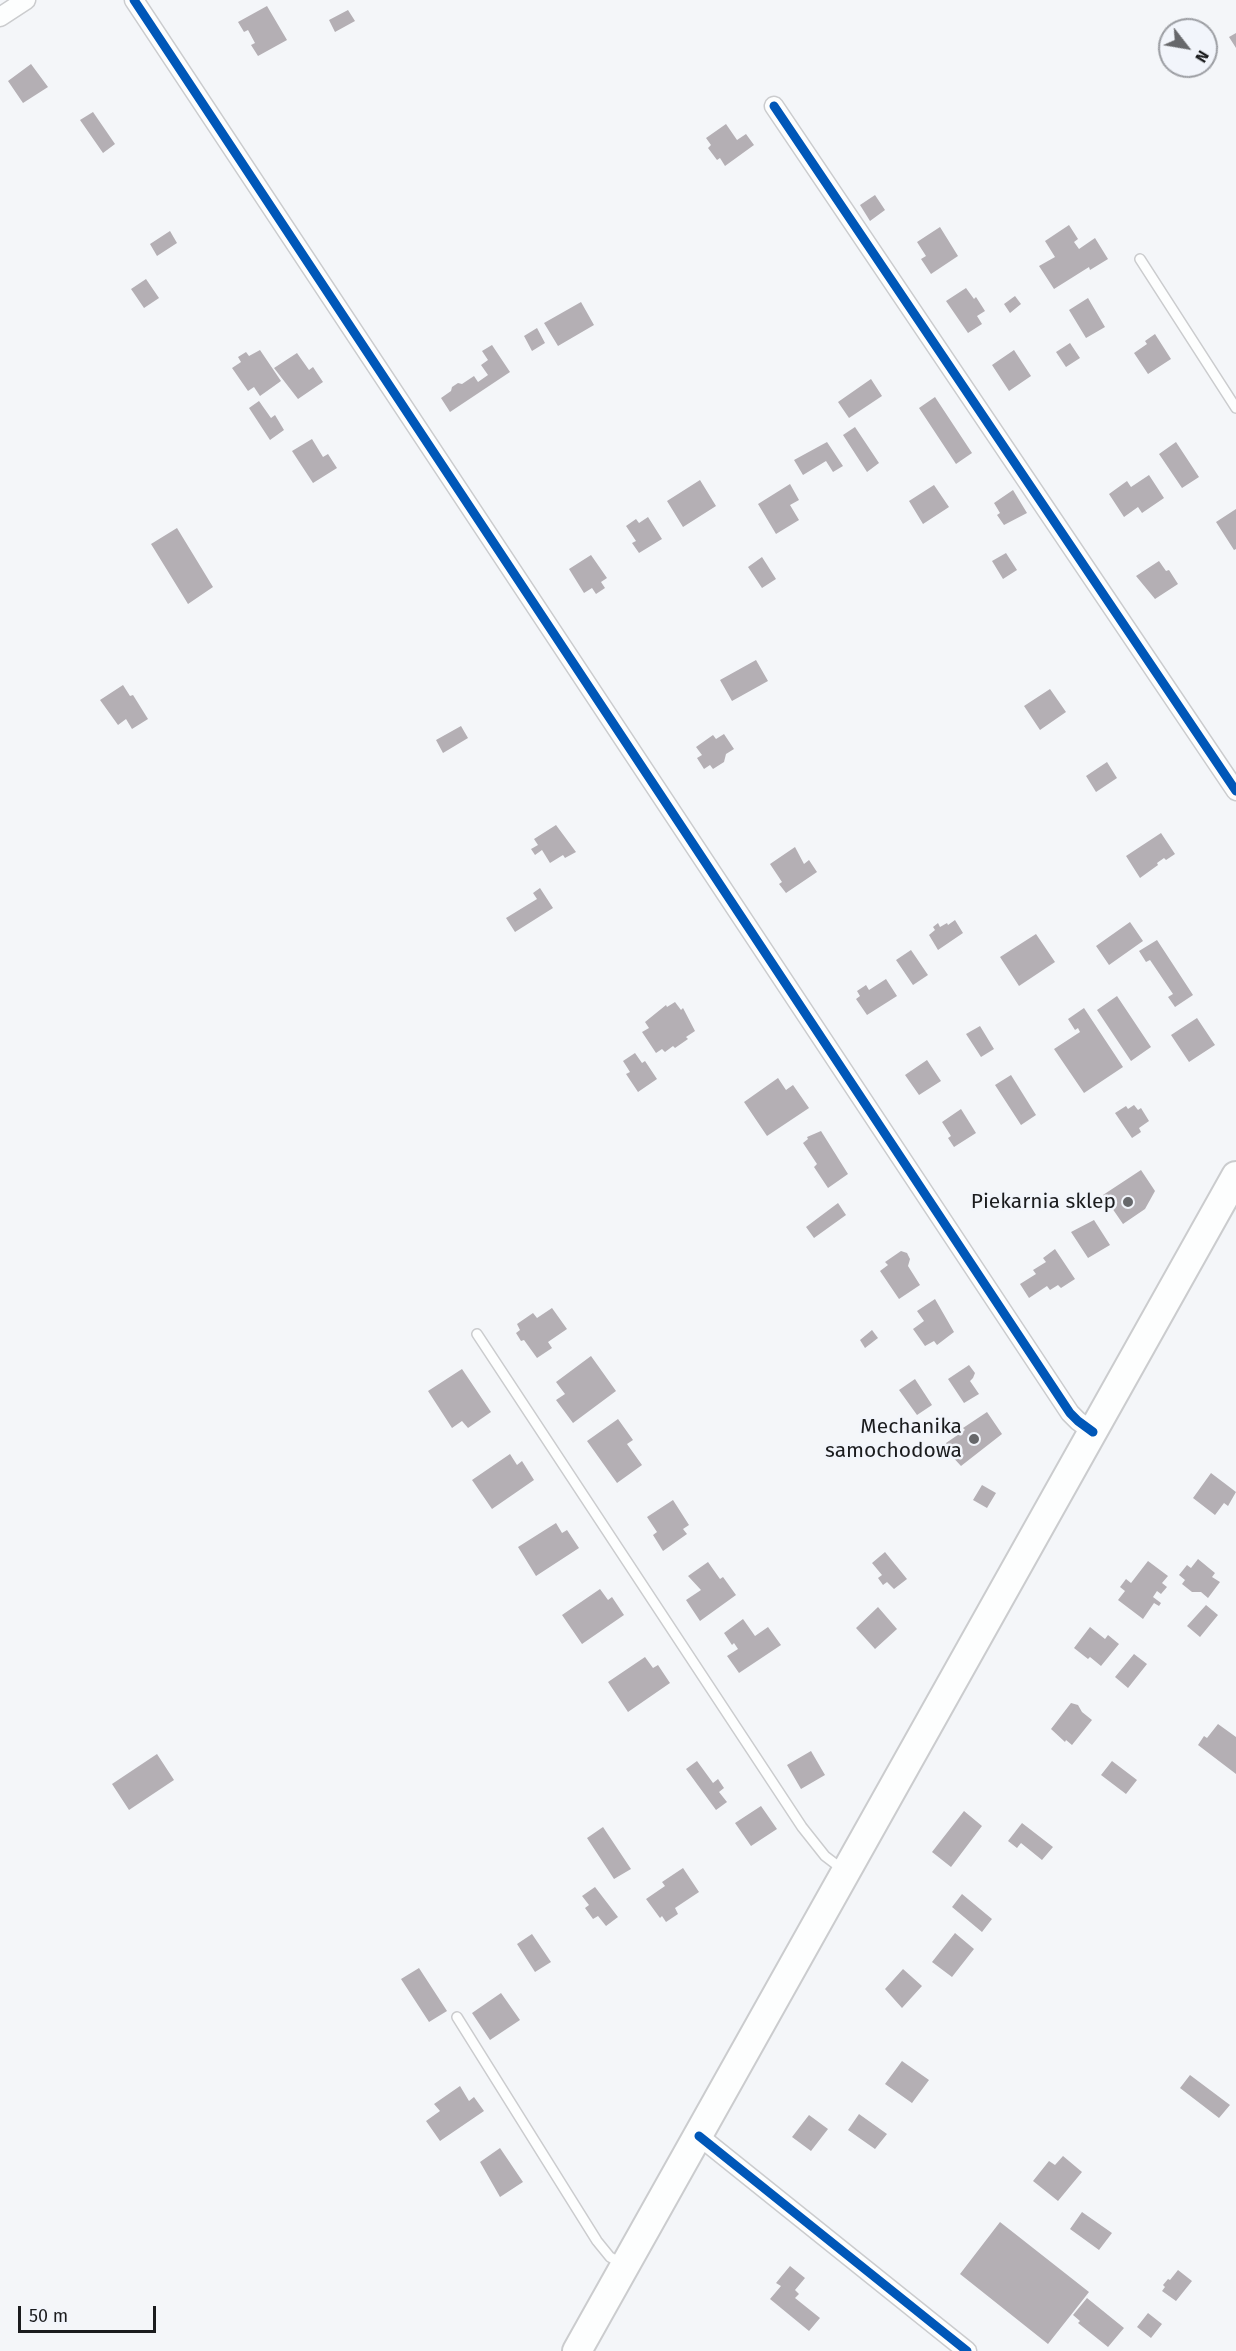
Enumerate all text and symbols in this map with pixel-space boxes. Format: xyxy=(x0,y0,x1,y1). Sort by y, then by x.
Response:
north arrow xyxy=(1158,18,1218,78)
text: N xyxy=(1191,47,1213,66)
place label: Piekarnia sklep xyxy=(971,1189,1116,1215)
marker: Piekarnia sklep xyxy=(1121,1195,1135,1209)
place label: Mechanika samochodowa xyxy=(825,1414,962,1464)
marker: Mechanika samochodowa xyxy=(967,1432,981,1446)
scale bar xyxy=(21,2294,159,2332)
text: 50 m xyxy=(29,2305,68,2327)

